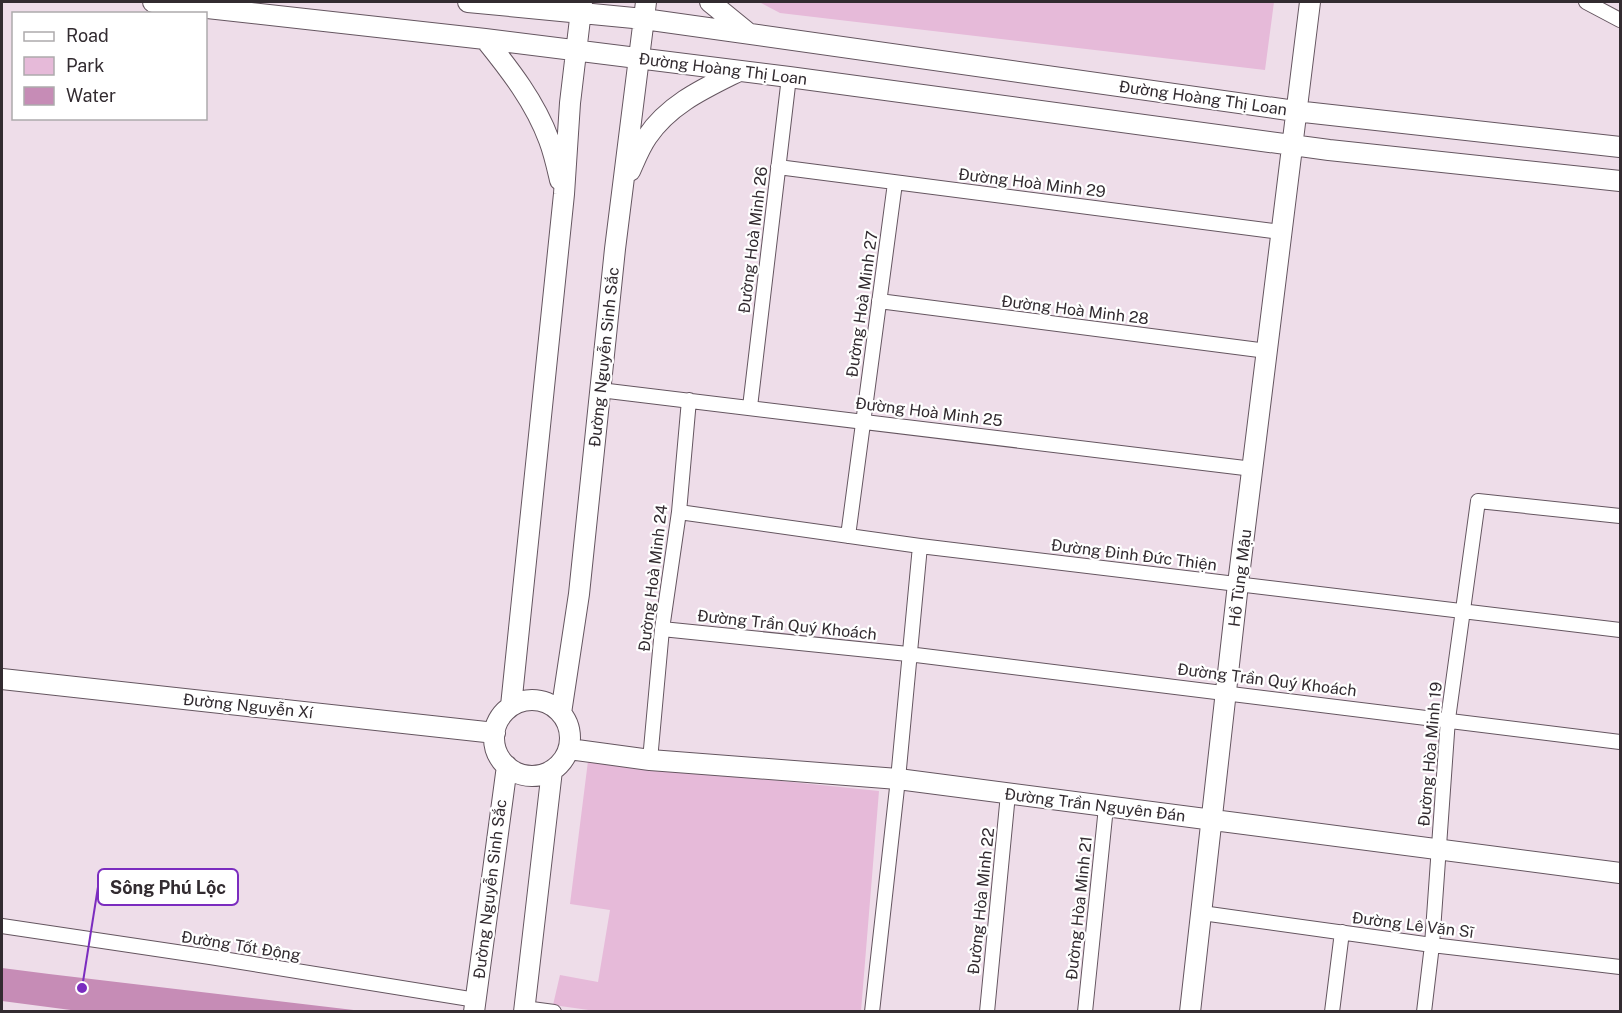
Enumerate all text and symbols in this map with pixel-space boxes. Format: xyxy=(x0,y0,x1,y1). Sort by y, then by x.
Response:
legend xyxy=(12,12,207,120)
text: Road xyxy=(66,25,109,46)
street label: Đường Hoàng Thị Loan xyxy=(638,49,808,89)
text: Park xyxy=(66,55,104,76)
street label: Đường Hoàng Thị Loan xyxy=(1118,77,1288,119)
text: Water xyxy=(66,85,116,106)
street label: Đường Hoà Minh 26 xyxy=(735,165,771,315)
street label: Đường Hoà Minh 29 xyxy=(957,165,1107,201)
street label: Đường Hoà Minh 27 xyxy=(842,230,882,378)
street label: Đường Nguyễn Sinh Sắc xyxy=(585,266,623,448)
street label: Đường Hoà Minh 28 xyxy=(1000,292,1150,328)
street label: Đường Hoà Minh 25 xyxy=(854,394,1004,430)
street label: Đường Hoà Minh 24 xyxy=(635,503,671,653)
street label: Hồ Tùng Mậu xyxy=(1225,528,1255,628)
street label: Đường Đinh Đức Thiện xyxy=(1050,535,1218,575)
street label: Đường Trần Quý Khoách xyxy=(696,606,878,644)
street label: Đường Trần Quý Khoách xyxy=(1176,660,1358,700)
street label: Đường Hòa Minh 19 xyxy=(1414,681,1446,827)
street label: Đường Nguyễn Xí xyxy=(182,690,315,722)
street label: Đường Trần Nguyên Đán xyxy=(1004,784,1186,826)
street label: Đường Nguyễn Sinh Sắc xyxy=(470,798,510,980)
street label: Đường Hòa Minh 22 xyxy=(964,827,998,975)
street label: Đường Hòa Minh 21 xyxy=(1062,835,1096,981)
callout: Sông Phú Lộc xyxy=(98,869,238,905)
text: Sông Phú Lộc xyxy=(110,877,226,898)
street label: Đường Lê Văn Sĩ xyxy=(1351,908,1476,942)
street label: Đường Tốt Động xyxy=(180,927,302,965)

